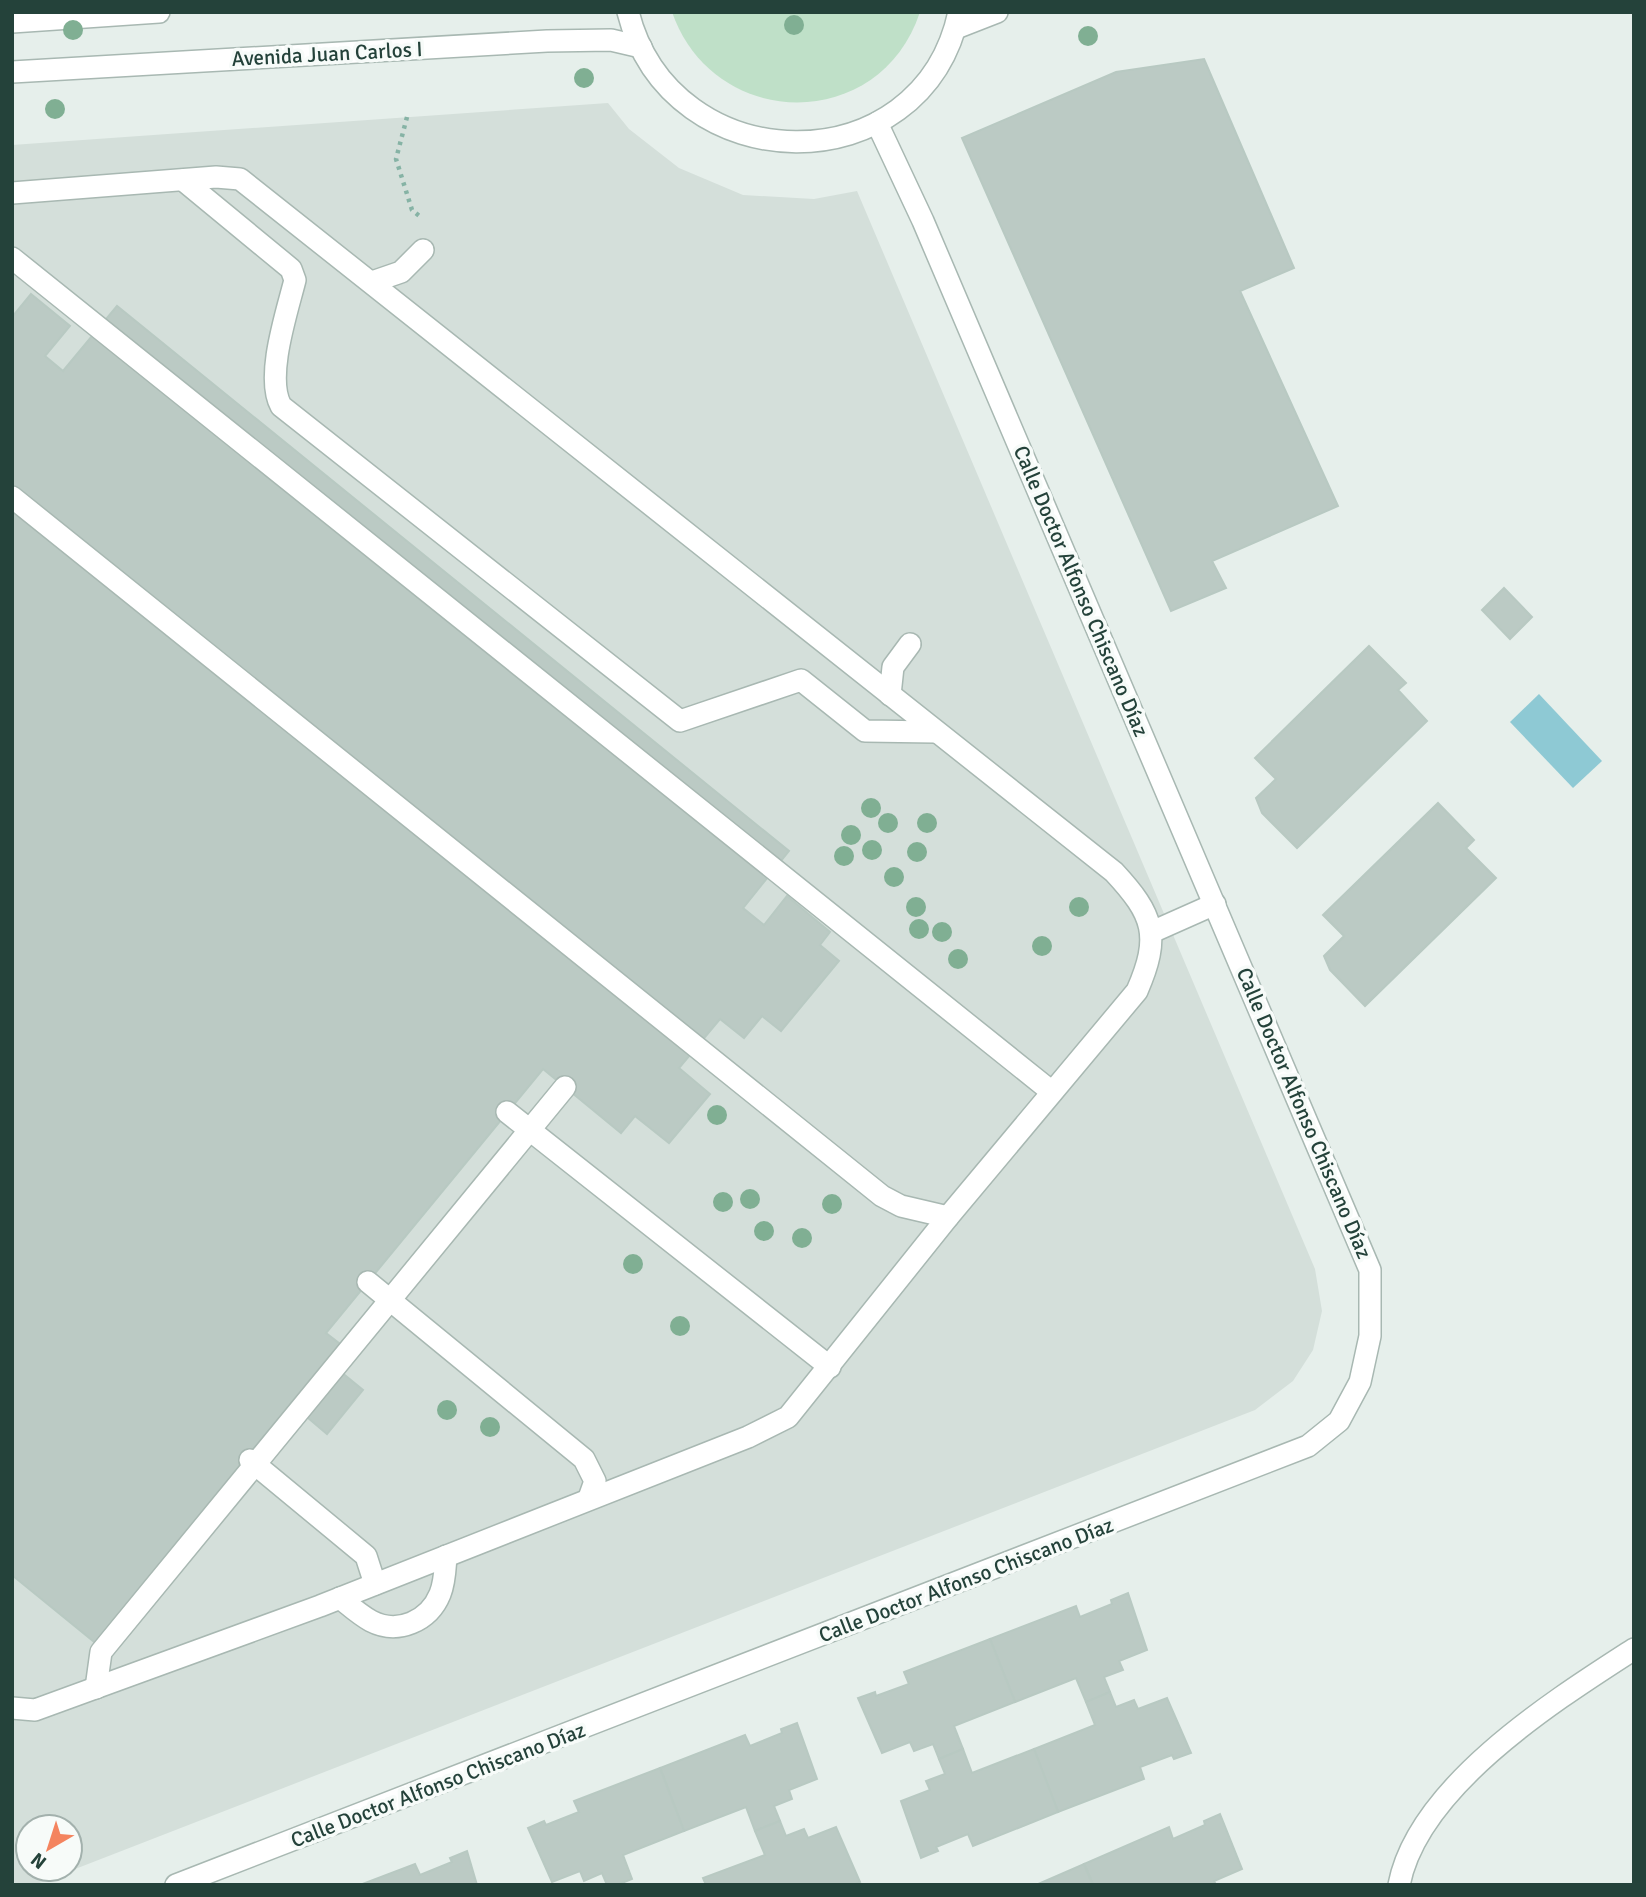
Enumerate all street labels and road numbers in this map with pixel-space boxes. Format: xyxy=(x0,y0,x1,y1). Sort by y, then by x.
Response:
street label: Avenida Juan Carlos I xyxy=(231,36,423,72)
street label: Calle Doctor Alfonso Chiscano Díaz xyxy=(1008,442,1154,740)
street label: Calle Doctor Alfonso Chiscano Díaz xyxy=(1231,964,1377,1262)
street label: Calle Doctor Alfonso Chiscano Díaz xyxy=(815,1512,1117,1648)
street label: Calle Doctor Alfonso Chiscano Díaz xyxy=(287,1717,589,1853)

